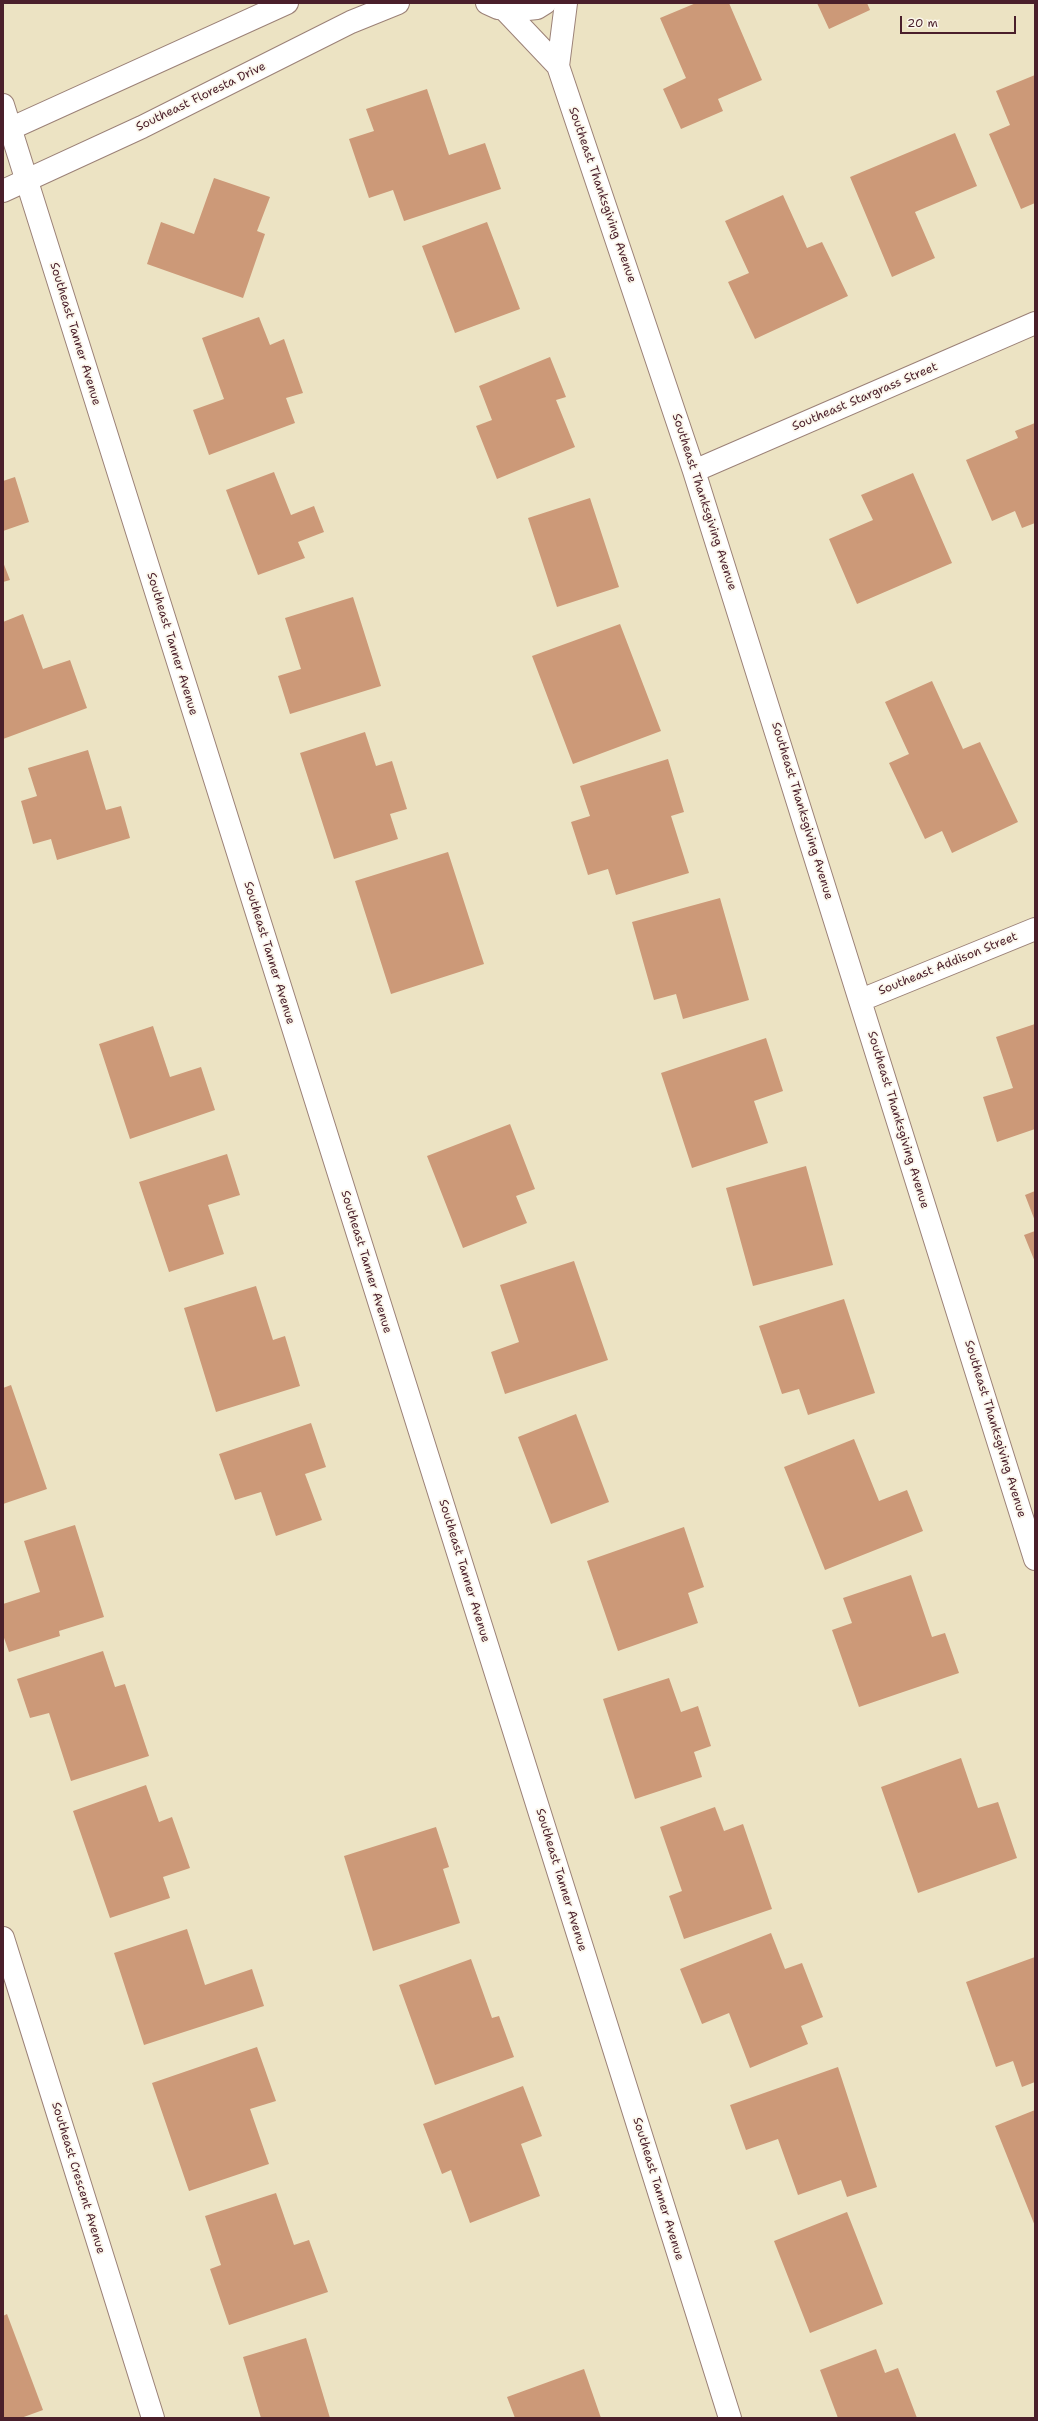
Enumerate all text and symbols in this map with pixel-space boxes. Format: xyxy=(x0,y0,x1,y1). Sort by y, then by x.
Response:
scale bar xyxy=(902,8,1018,34)
text: 20 m xyxy=(907,15,938,31)
street label: Southeast Floresta Drive xyxy=(134,59,268,135)
street label: Southeast Thanksgiving Avenue xyxy=(565,105,639,285)
street label: Southeast Tanner Avenue xyxy=(46,261,104,407)
street label: Southeast Stargrass Street xyxy=(790,360,940,434)
street label: Southeast Thanksgiving Avenue xyxy=(669,412,739,592)
street label: Southeast Tanner Avenue xyxy=(143,571,201,717)
street label: Southeast Thanksgiving Avenue xyxy=(768,721,836,901)
street label: Southeast Tanner Avenue xyxy=(240,880,298,1026)
street label: Southeast Addison Street xyxy=(876,929,1020,999)
street label: Southeast Thanksgiving Avenue xyxy=(864,1030,932,1210)
street label: Southeast Tanner Avenue xyxy=(337,1189,395,1335)
street label: Southeast Thanksgiving Avenue xyxy=(961,1339,1029,1519)
street label: Southeast Tanner Avenue xyxy=(435,1498,493,1644)
street label: Southeast Tanner Avenue xyxy=(532,1807,590,1953)
street label: Southeast Crescent Avenue xyxy=(48,2100,108,2256)
street label: Southeast Tanner Avenue xyxy=(629,2116,687,2262)

